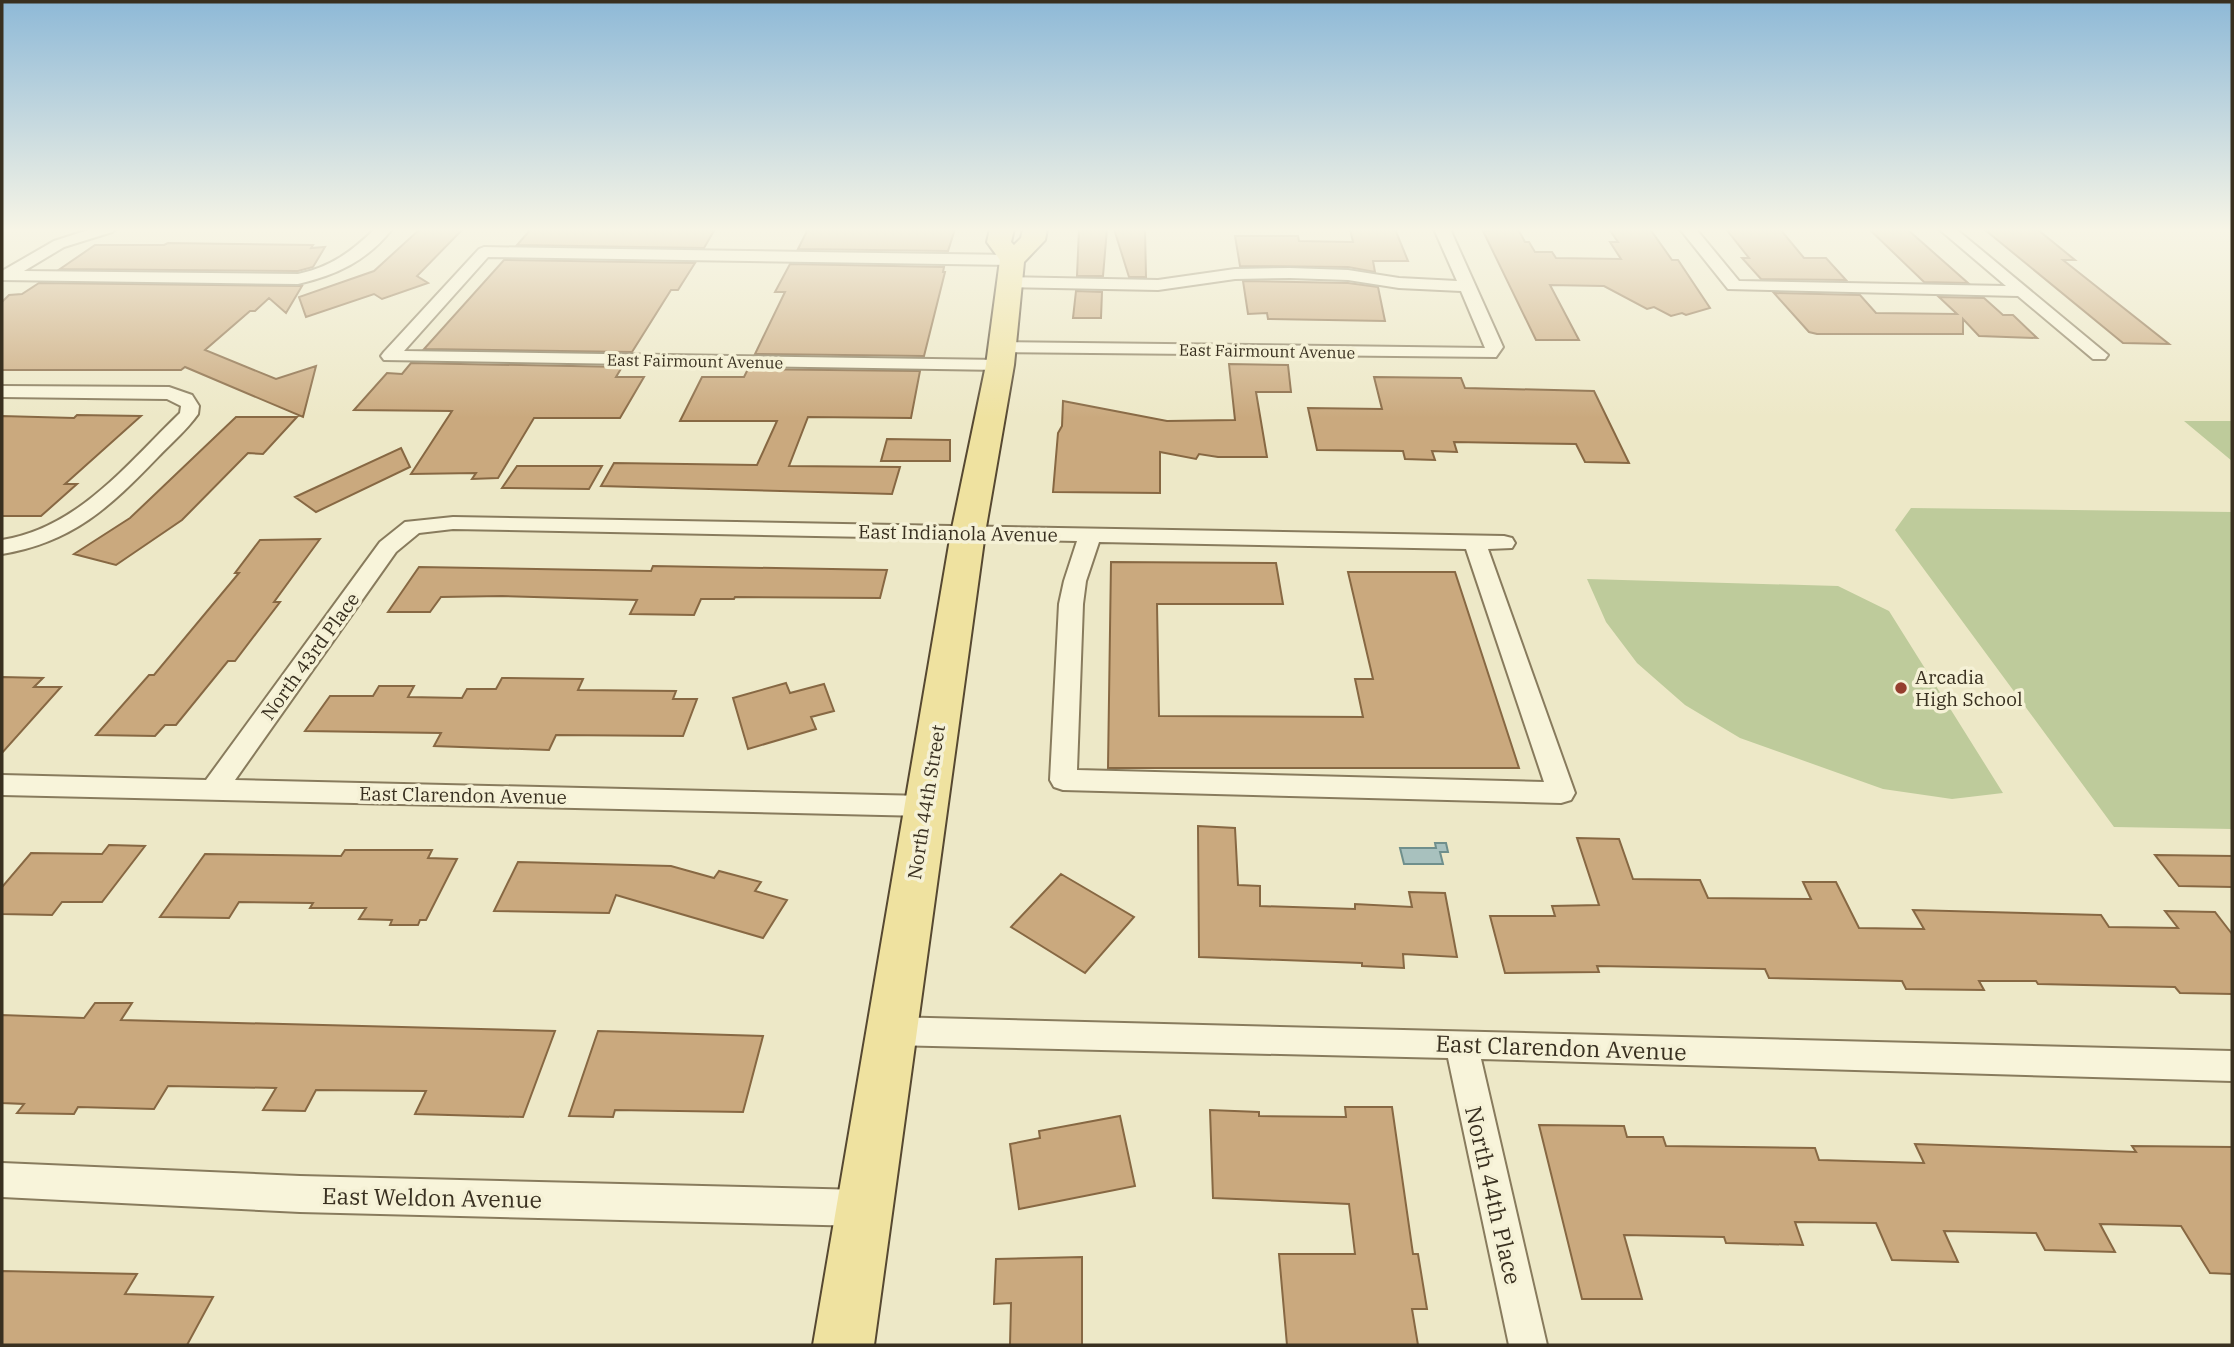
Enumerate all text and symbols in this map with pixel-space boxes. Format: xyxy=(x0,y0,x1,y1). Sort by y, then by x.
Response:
street label: East Fairmount Avenue xyxy=(1179,339,1355,363)
street label: East Fairmount Avenue xyxy=(607,349,783,373)
street label: East Indianola Avenue xyxy=(858,519,1058,547)
street label: North 43rd Place xyxy=(256,587,364,725)
place label: Arcadia High School xyxy=(1915,665,2023,711)
marker: Arcadia High School xyxy=(1893,680,1909,696)
street label: North 44th Street xyxy=(902,723,950,881)
street label: East Clarendon Avenue xyxy=(359,781,567,809)
street label: East Clarendon Avenue xyxy=(1435,1028,1687,1066)
street label: North 44th Place xyxy=(1459,1103,1529,1287)
street label: East Weldon Avenue xyxy=(322,1180,542,1214)

